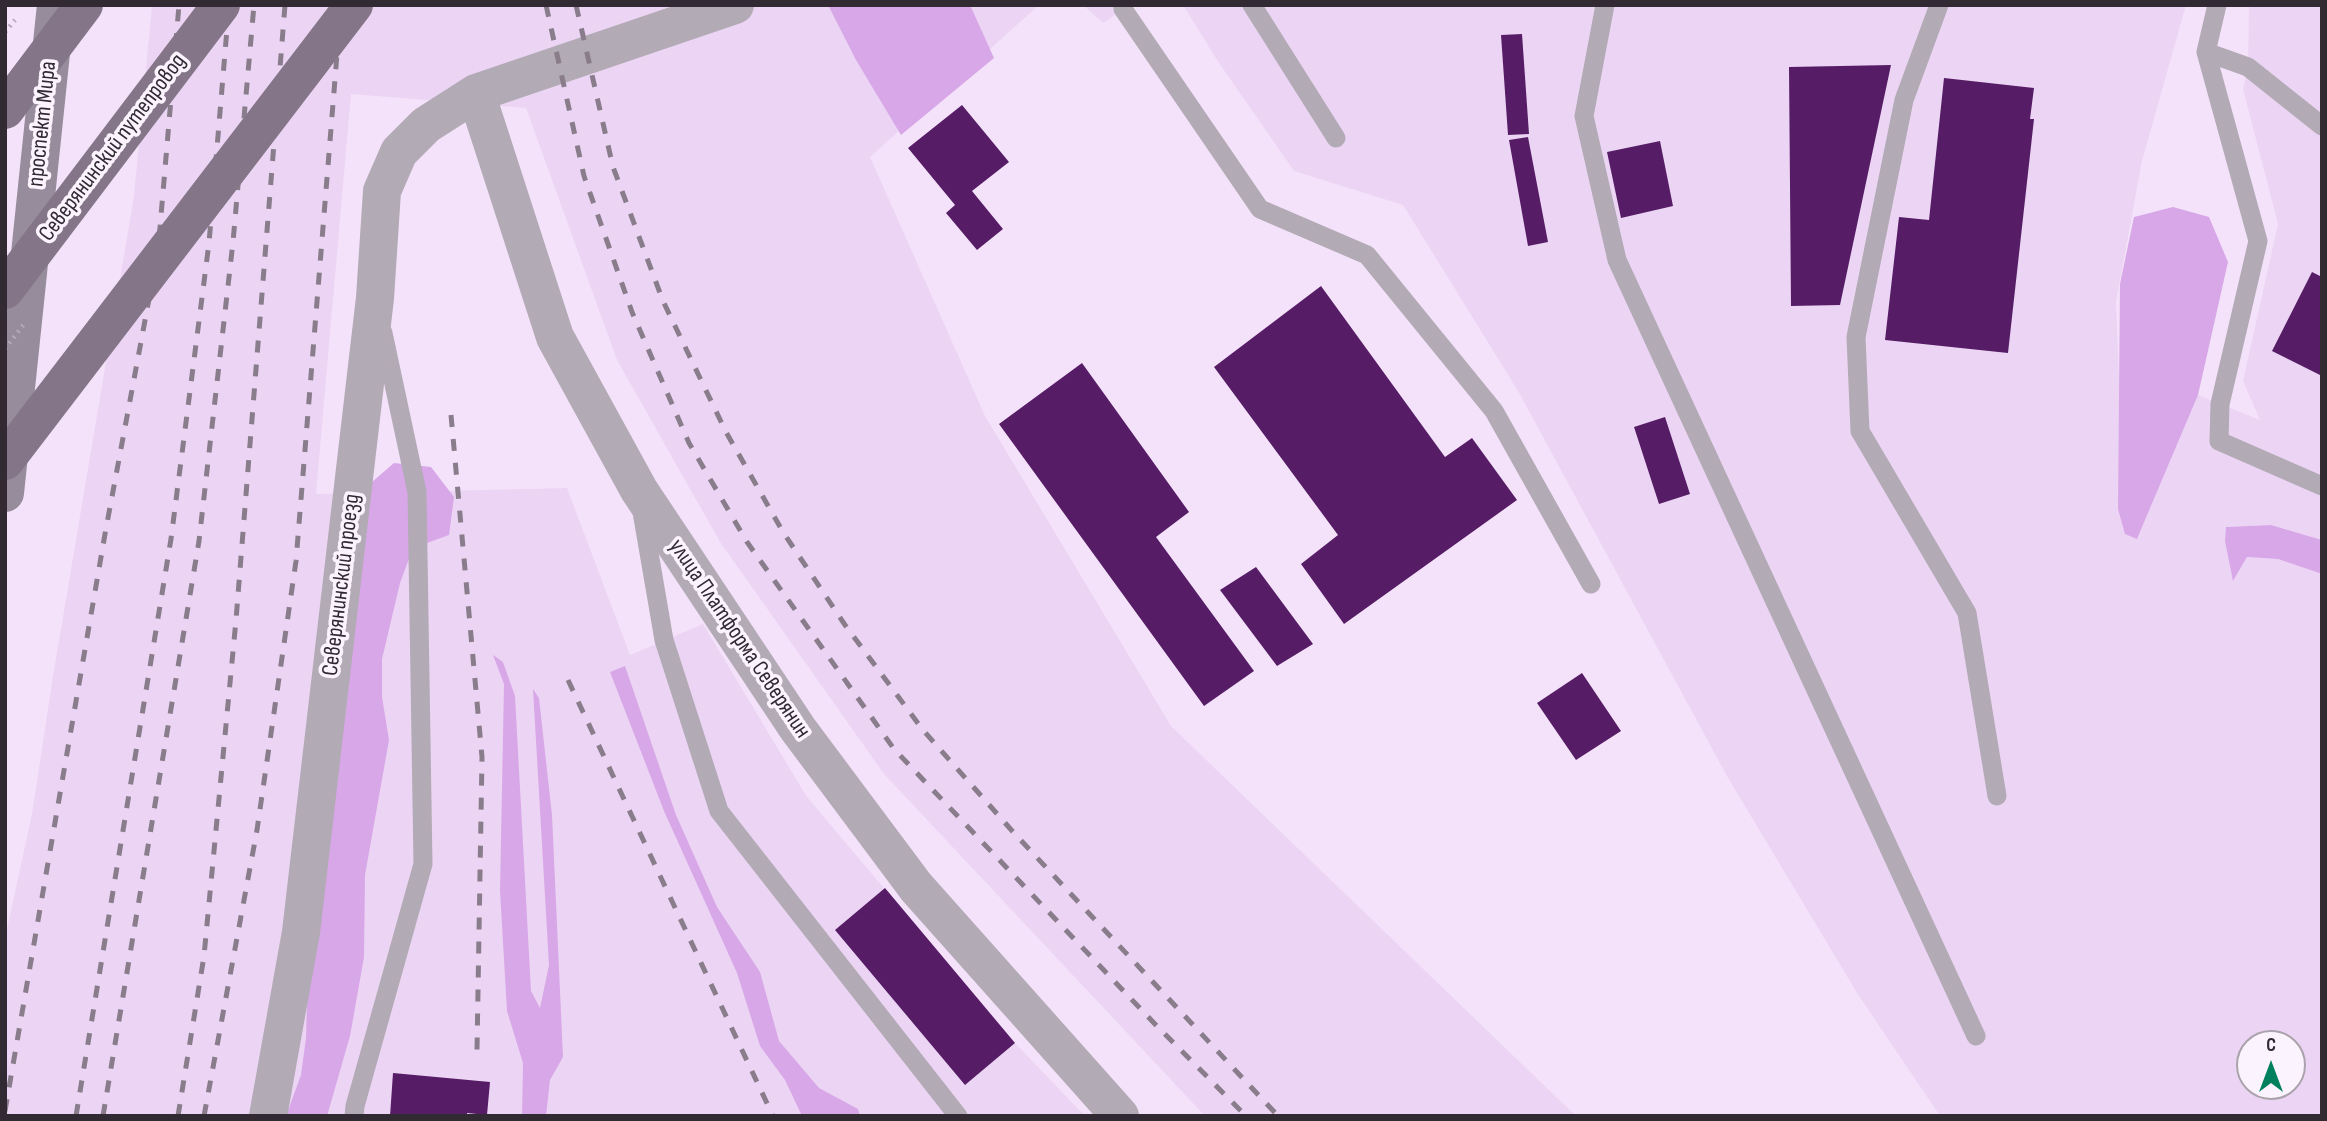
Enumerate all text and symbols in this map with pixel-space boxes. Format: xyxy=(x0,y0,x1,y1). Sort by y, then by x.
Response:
street label: Северянинский путепровод xyxy=(34,49,192,247)
street label: проспект Мира xyxy=(23,60,63,188)
street label: Северянинский проезд xyxy=(317,492,367,678)
street label: улица Платформа Северянин xyxy=(662,534,816,744)
north arrow xyxy=(2236,1030,2306,1100)
text: С xyxy=(2266,1034,2276,1057)

